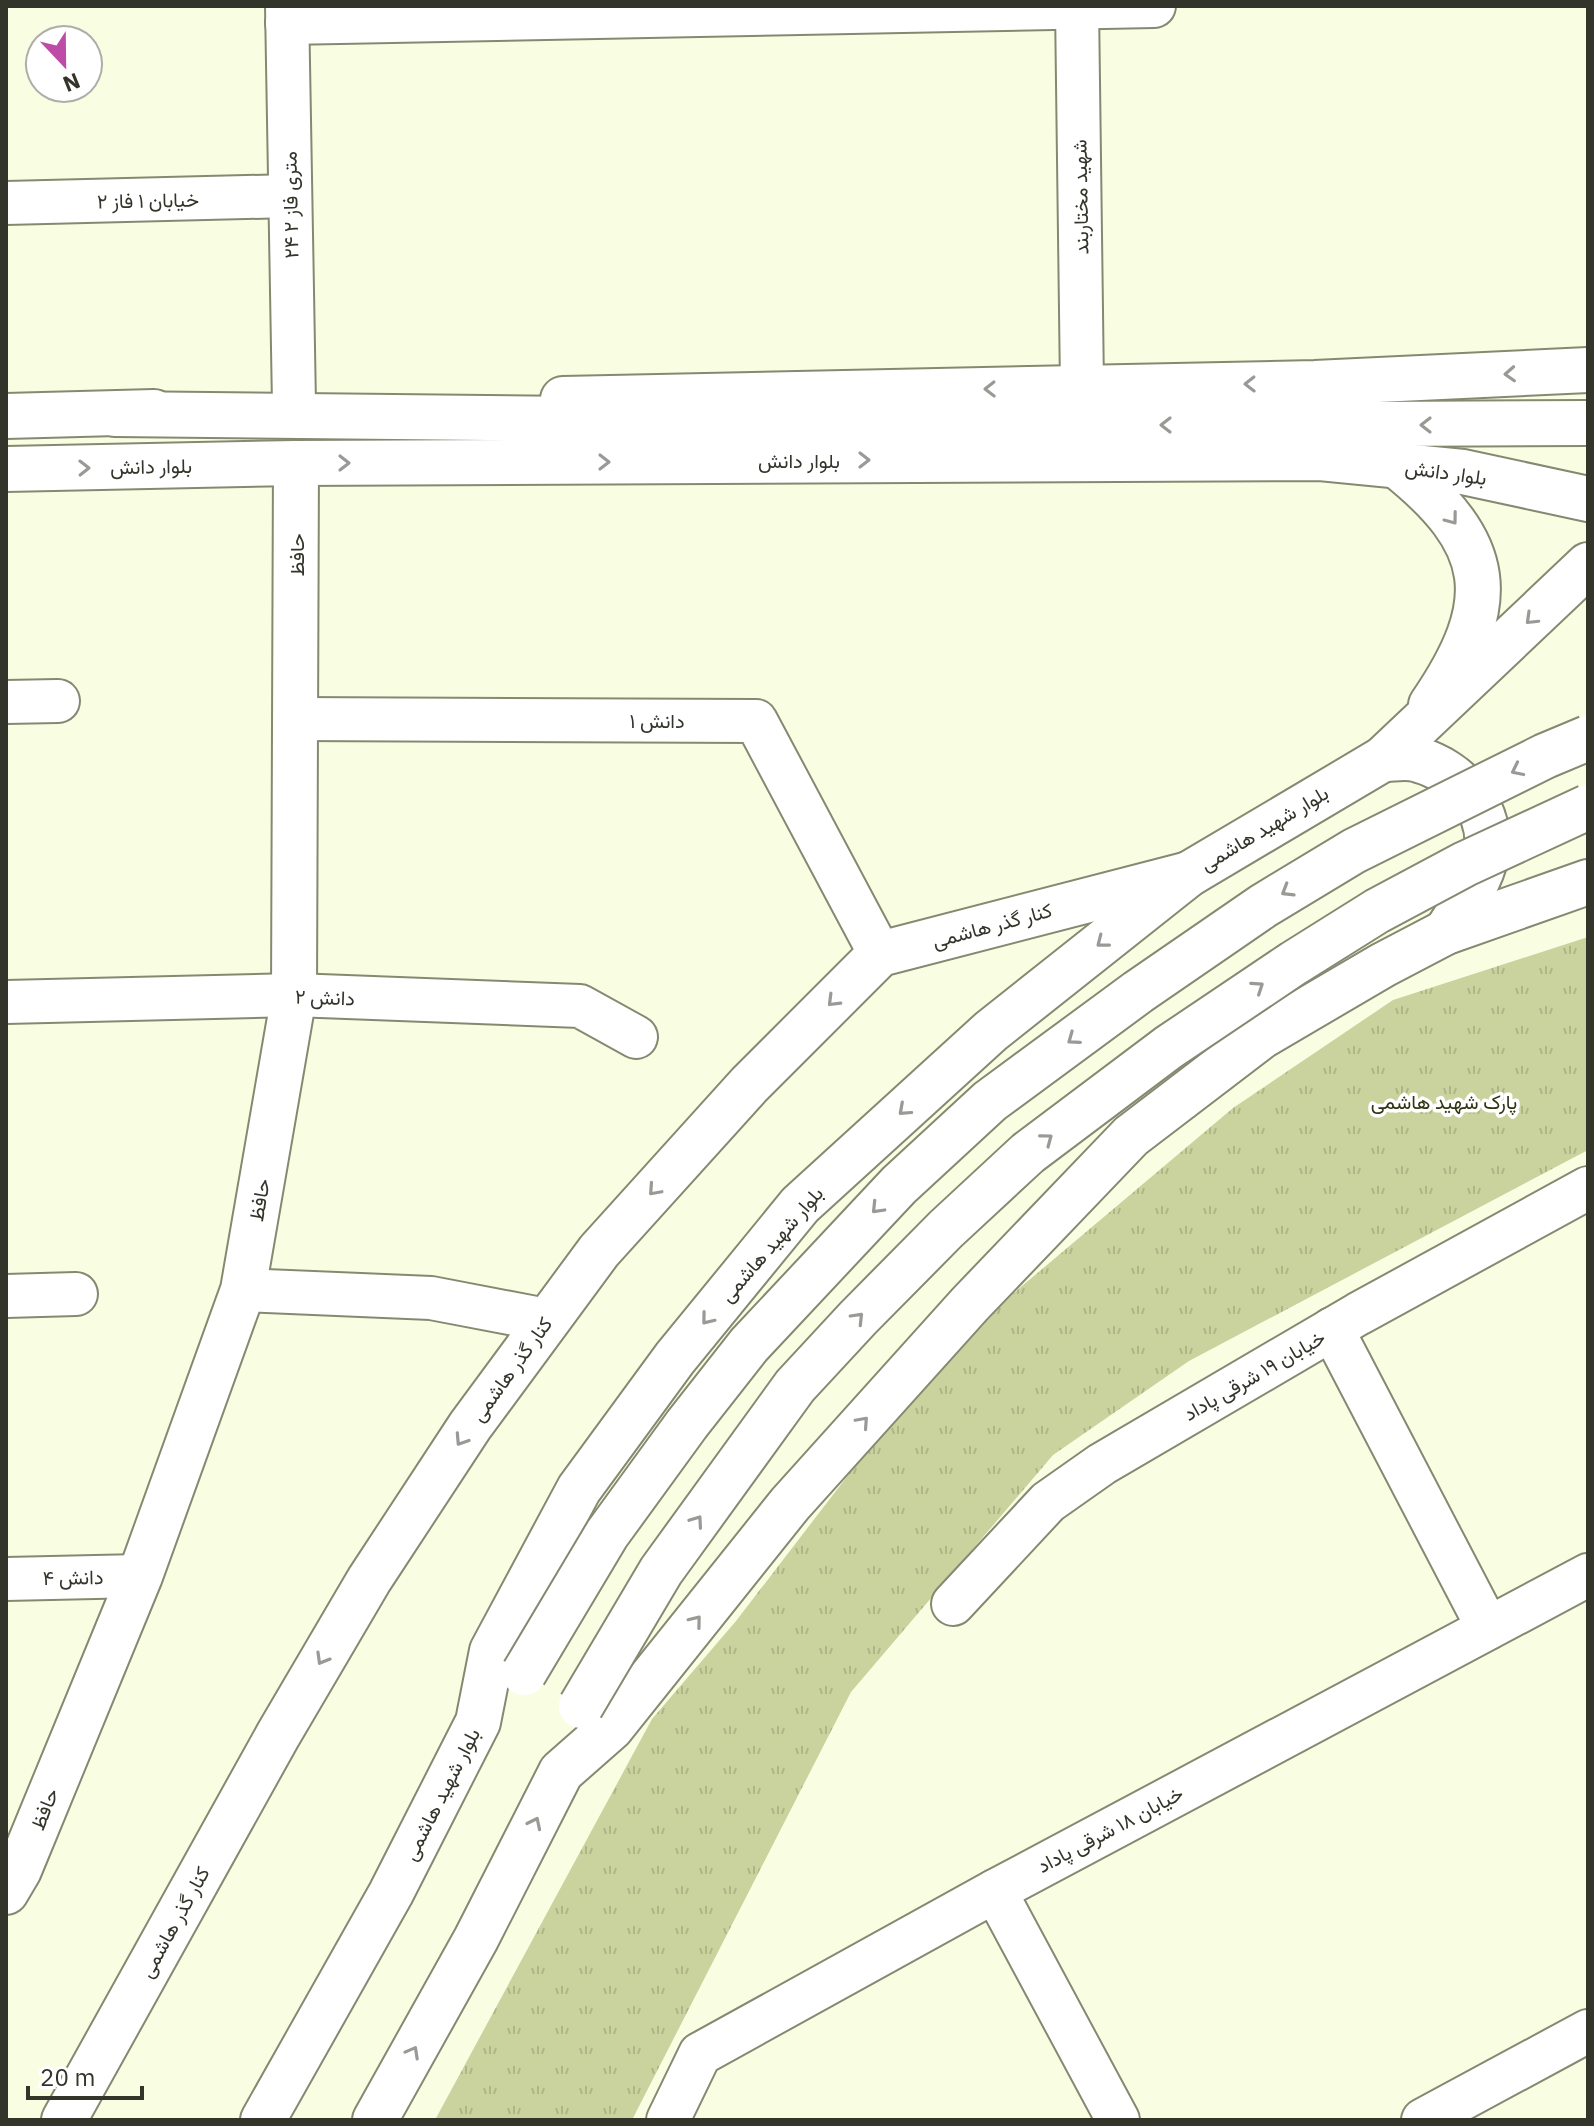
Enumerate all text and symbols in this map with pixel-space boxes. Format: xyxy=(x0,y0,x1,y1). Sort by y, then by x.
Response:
north arrow xyxy=(24,24,104,104)
text: N xyxy=(59,67,84,99)
street label: شهید مختاربند xyxy=(1065,139,1095,255)
street label: ۲۴ متری فاز ۲ xyxy=(276,151,304,259)
street label: خیابان ۱ فاز ۲ xyxy=(97,186,199,214)
one-way arrow xyxy=(1503,365,1516,382)
one-way arrow xyxy=(1243,375,1256,393)
one-way arrow xyxy=(983,381,996,398)
one-way arrow xyxy=(1159,416,1172,434)
one-way arrow xyxy=(1419,416,1432,434)
street label: بلوار دانش xyxy=(758,447,840,474)
one-way arrow xyxy=(858,451,871,469)
street label: بلوار دانش xyxy=(110,452,192,480)
one-way arrow xyxy=(598,453,611,470)
street label: بلوار دانش xyxy=(1404,453,1488,491)
one-way arrow xyxy=(338,454,351,472)
one-way arrow xyxy=(78,459,91,476)
one-way arrow xyxy=(1442,510,1456,525)
street label: حافظ xyxy=(283,533,310,577)
one-way arrow xyxy=(1526,609,1541,623)
street label: دانش ۱ xyxy=(629,707,685,734)
one-way arrow xyxy=(1510,760,1525,776)
street label: بلوار شهید هاشمی xyxy=(1195,779,1333,877)
one-way arrow xyxy=(1281,882,1296,897)
street label: کنار گذر هاشمی xyxy=(929,896,1055,954)
one-way arrow xyxy=(1097,932,1111,947)
street label: دانش ۲ xyxy=(295,982,355,1012)
one-way arrow xyxy=(1249,982,1263,997)
one-way arrow xyxy=(828,992,842,1006)
one-way arrow xyxy=(1068,1030,1082,1044)
park label: پارک شهید هاشمی xyxy=(1371,1088,1517,1116)
one-way arrow xyxy=(899,1101,913,1116)
one-way arrow xyxy=(1038,1135,1053,1149)
street label: حافظ xyxy=(242,1176,276,1224)
street label: بلوار شهید هاشمی xyxy=(713,1180,829,1308)
one-way arrow xyxy=(649,1181,663,1195)
one-way arrow xyxy=(871,1199,886,1213)
one-way arrow xyxy=(702,1310,717,1324)
street label: کنار گذر هاشمی xyxy=(464,1311,558,1427)
one-way arrow xyxy=(849,1313,864,1327)
street label: خیابان ۱۹ شرقی پاداد xyxy=(1178,1323,1330,1427)
one-way arrow xyxy=(854,1417,868,1432)
one-way arrow xyxy=(456,1431,471,1445)
one-way arrow xyxy=(687,1515,702,1529)
street label: دانش ۴ xyxy=(42,1563,104,1591)
one-way arrow xyxy=(686,1616,701,1630)
one-way arrow xyxy=(316,1650,332,1665)
street label: بلوار شهید هاشمی xyxy=(396,1723,486,1865)
street label: خیابان ۱۸ شرقی پاداد xyxy=(1032,1779,1188,1880)
street label: حافظ xyxy=(23,1784,65,1834)
one-way arrow xyxy=(526,1816,541,1831)
street label: کنار گذر هاشمی xyxy=(132,1862,216,1982)
one-way arrow xyxy=(403,2046,419,2061)
scale bar xyxy=(28,2050,142,2100)
text: 20 m xyxy=(40,2061,95,2093)

